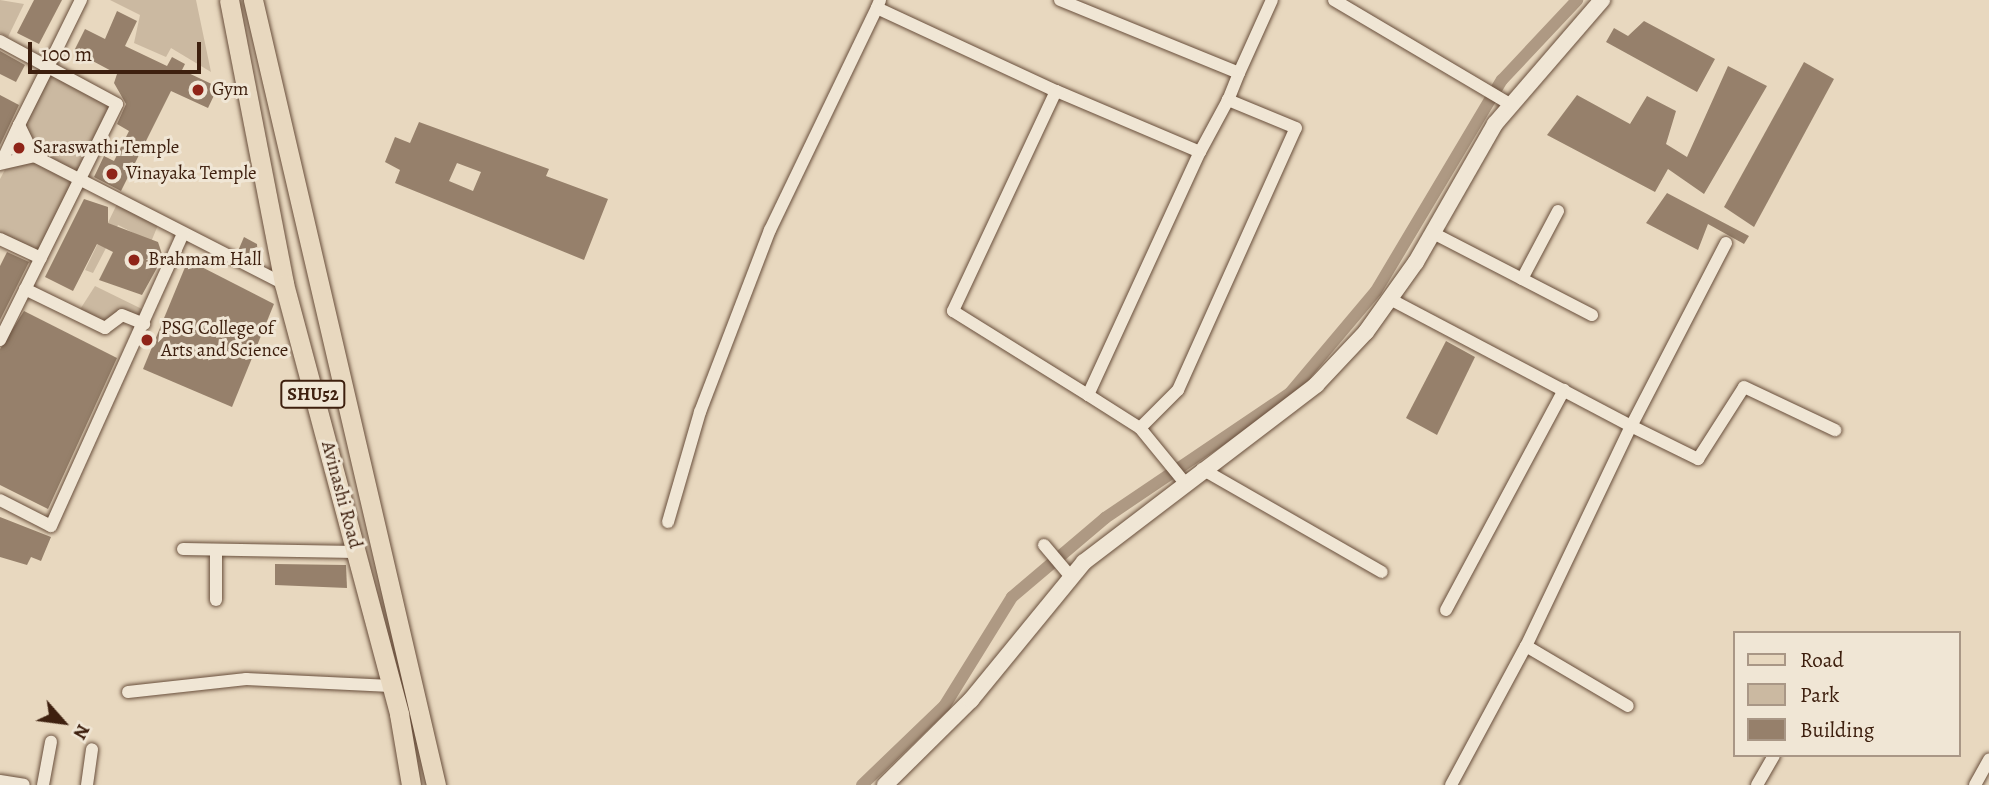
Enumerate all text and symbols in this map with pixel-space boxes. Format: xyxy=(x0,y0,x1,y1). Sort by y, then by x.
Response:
scale bar xyxy=(32,28,205,72)
text: 100 m xyxy=(41,40,92,68)
place label: Gym xyxy=(212,79,249,101)
marker: Gym xyxy=(190,82,206,98)
place label: Saraswathi Temple xyxy=(33,137,179,159)
marker: Saraswathi Temple xyxy=(11,140,27,156)
place label: Vinayaka Temple xyxy=(126,163,257,185)
marker: Vinayaka Temple xyxy=(104,166,120,182)
place label: Brahmam Hall xyxy=(148,249,262,271)
marker: Brahmam Hall xyxy=(126,252,142,268)
place label: PSG College of Arts and Science xyxy=(161,318,288,362)
marker: PSG College of Arts and Science xyxy=(139,332,155,348)
road number: SHU52 xyxy=(280,380,346,408)
street label: Avinashi Road xyxy=(316,439,366,551)
legend xyxy=(1734,631,1961,757)
text: Road xyxy=(1800,646,1844,674)
text: Park xyxy=(1800,681,1839,709)
north arrow xyxy=(28,687,98,757)
text: Building xyxy=(1800,716,1874,744)
text: N xyxy=(67,720,96,744)

